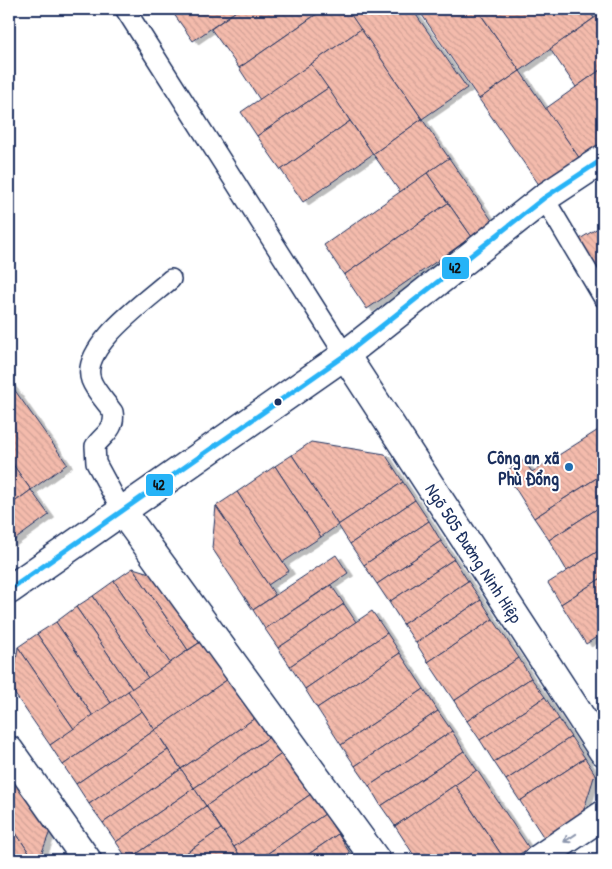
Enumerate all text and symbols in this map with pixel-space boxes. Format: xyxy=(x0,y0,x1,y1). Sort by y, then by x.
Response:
line badge: 42 xyxy=(441,256,470,280)
text: 42 xyxy=(449,258,461,277)
unlabelled marker xyxy=(273,397,283,407)
place label: Công an xã Phù Đổng xyxy=(487,445,560,492)
marker: Công an xã Phù Đổng xyxy=(563,461,575,473)
line badge: 42 xyxy=(145,473,174,497)
text: 42 xyxy=(153,475,165,494)
street label: Ngõ 505 Đường Ninh Hiệp xyxy=(419,478,529,628)
one-way arrow xyxy=(563,833,577,843)

